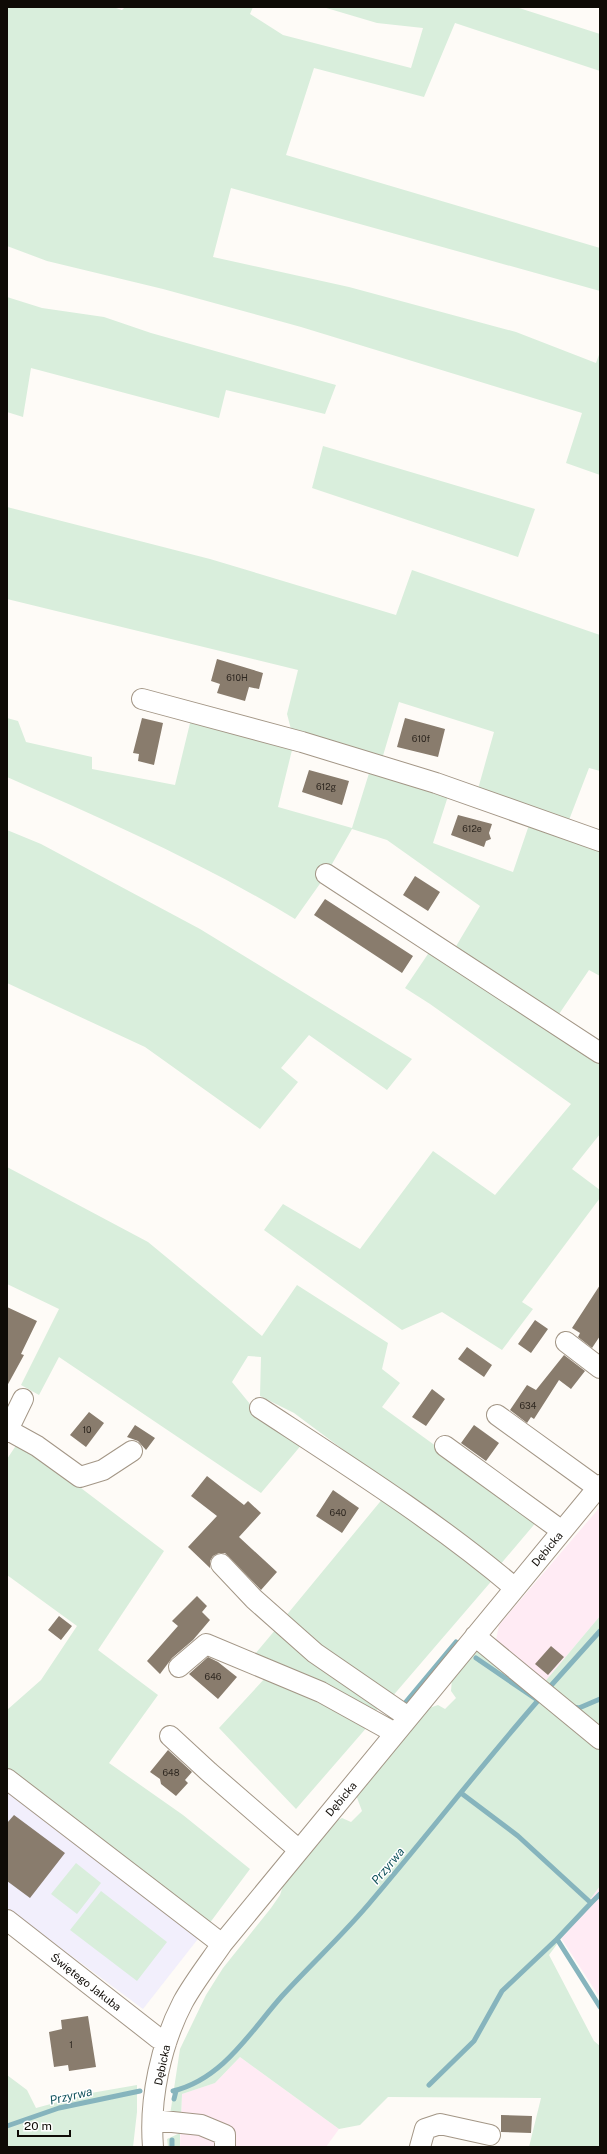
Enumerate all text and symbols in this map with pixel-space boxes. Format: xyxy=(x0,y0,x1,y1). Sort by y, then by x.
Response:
house number: 610H xyxy=(226,672,248,683)
house number: 610f xyxy=(412,733,431,744)
house number: 612g xyxy=(316,781,337,792)
house number: 612e xyxy=(462,823,482,834)
house number: 634 xyxy=(520,1400,537,1411)
house number: 10 xyxy=(82,1424,92,1435)
house number: 640 xyxy=(330,1507,347,1518)
street label: Dębicka xyxy=(529,1529,565,1569)
house number: 646 xyxy=(205,1671,222,1682)
house number: 648 xyxy=(162,1767,180,1778)
street label: Dębicka xyxy=(323,1779,359,1819)
water label: Przyrwa xyxy=(369,1845,407,1887)
street label: Świętego Jakuba xyxy=(48,1950,124,2013)
house number: 1 xyxy=(69,2039,73,2050)
street label: Dębicka xyxy=(152,2044,172,2086)
water label: Przyrwa xyxy=(48,2084,94,2108)
scale bar xyxy=(18,2112,70,2138)
text: 20 m xyxy=(24,2119,52,2133)

